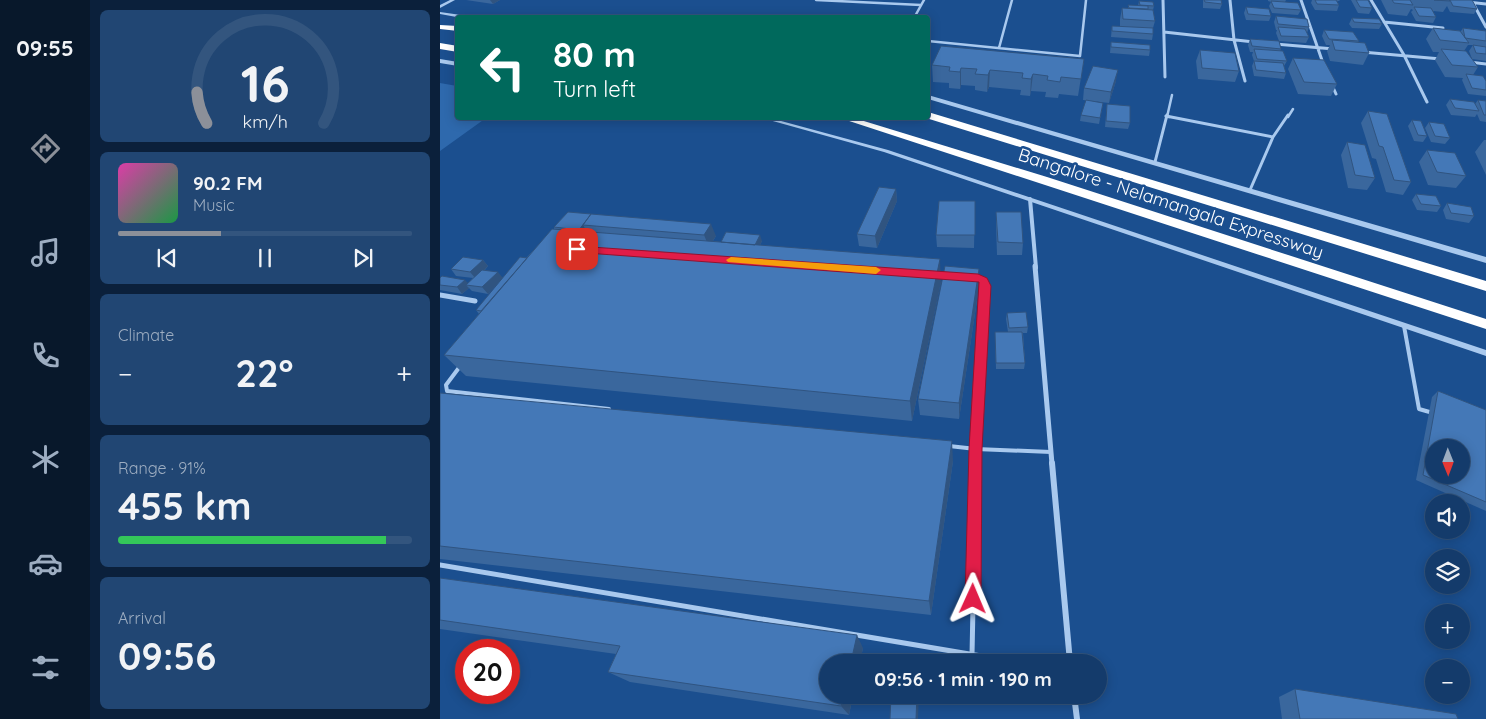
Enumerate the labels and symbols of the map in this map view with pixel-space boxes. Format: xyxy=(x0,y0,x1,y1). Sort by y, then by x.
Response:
street label: Bangalore - Nelamangala Expressway xyxy=(1015,143,1327,263)
pin xyxy=(556,228,598,270)
north arrow xyxy=(1425,439,1470,484)
position arrow xyxy=(946,572,998,624)
speed limit sign: 20 xyxy=(455,639,520,704)

